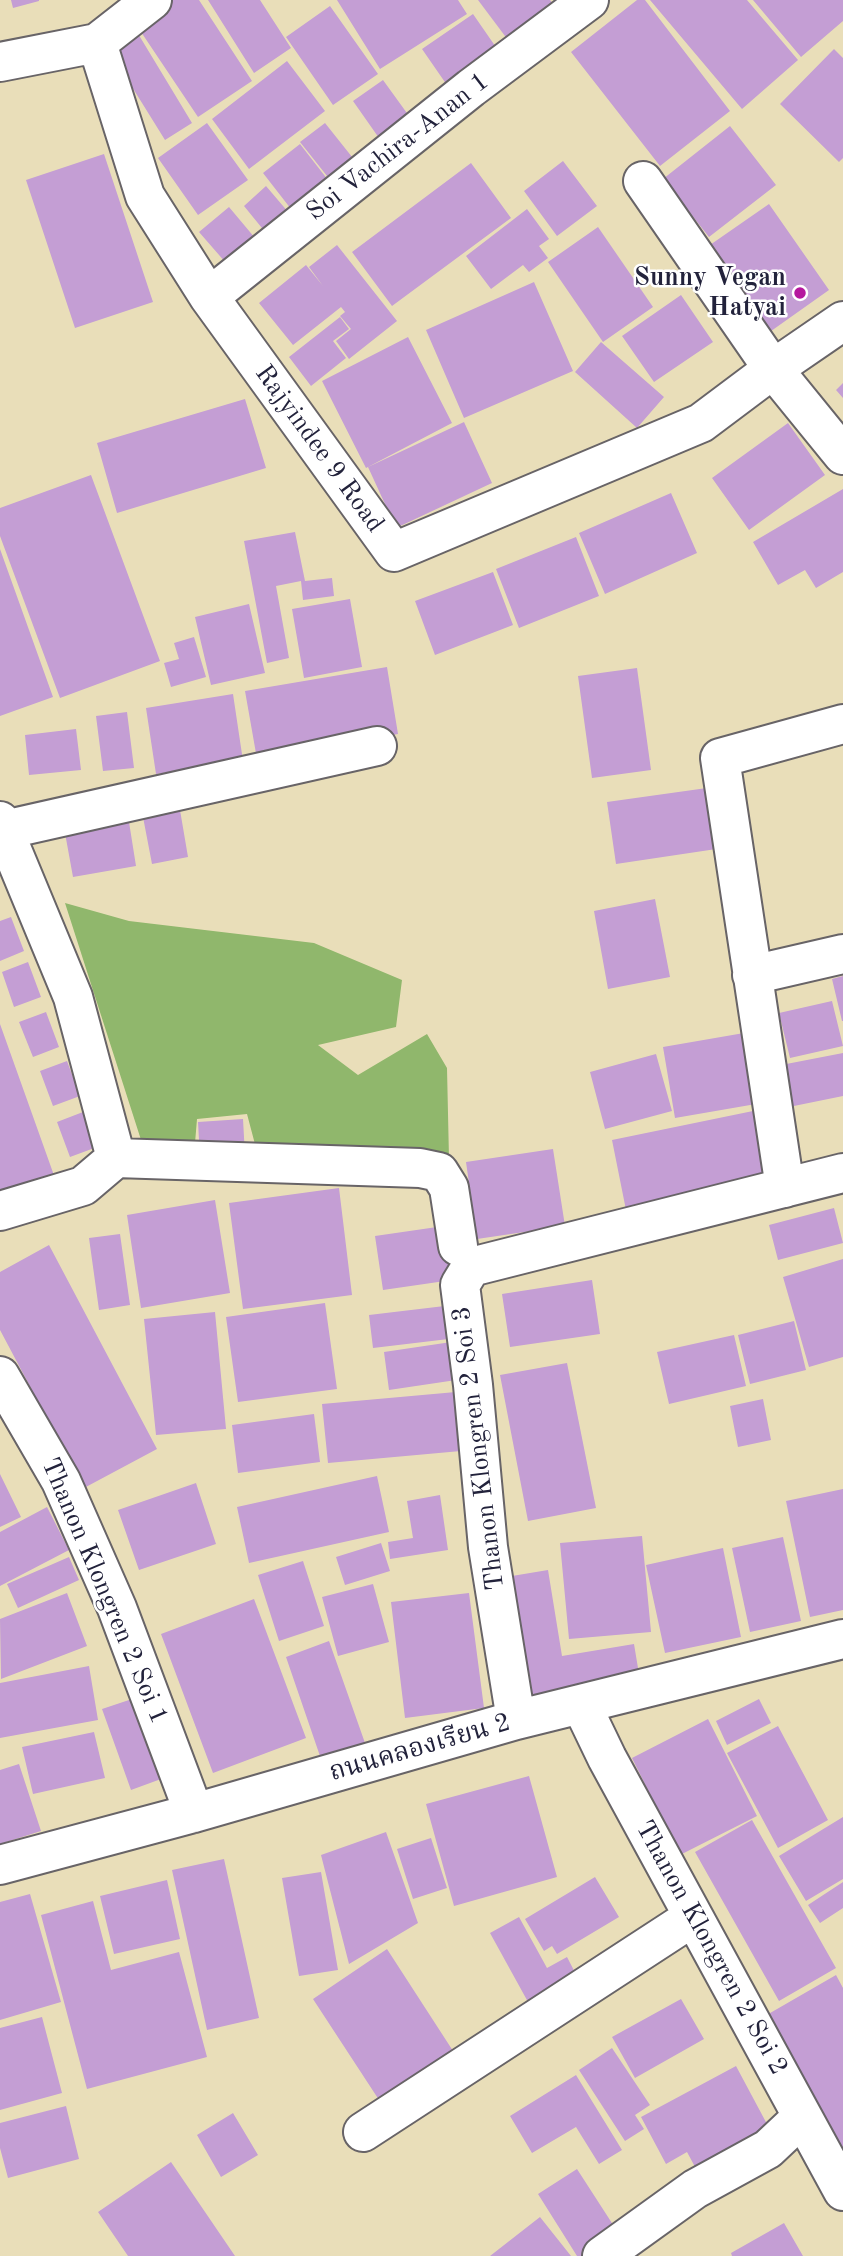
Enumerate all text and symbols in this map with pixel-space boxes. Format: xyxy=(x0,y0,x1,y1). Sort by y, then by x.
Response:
street label: Soi Vachira-Anan 1 xyxy=(301,66,495,228)
place label: Sunny Vegan Hatyai xyxy=(634,262,786,324)
marker: Sunny Vegan Hatyai xyxy=(792,285,808,301)
street label: Rajyindee 9 Road xyxy=(248,359,390,539)
street label: Thanon Klongren 2 Soi 3 xyxy=(446,1304,512,1592)
street label: Thanon Klongren 2 Soi 1 xyxy=(34,1453,174,1729)
street label: ถนนคลองเรียน 2 xyxy=(326,1707,514,1789)
street label: Thanon Klongren 2 Soi 2 xyxy=(628,1815,794,2081)

